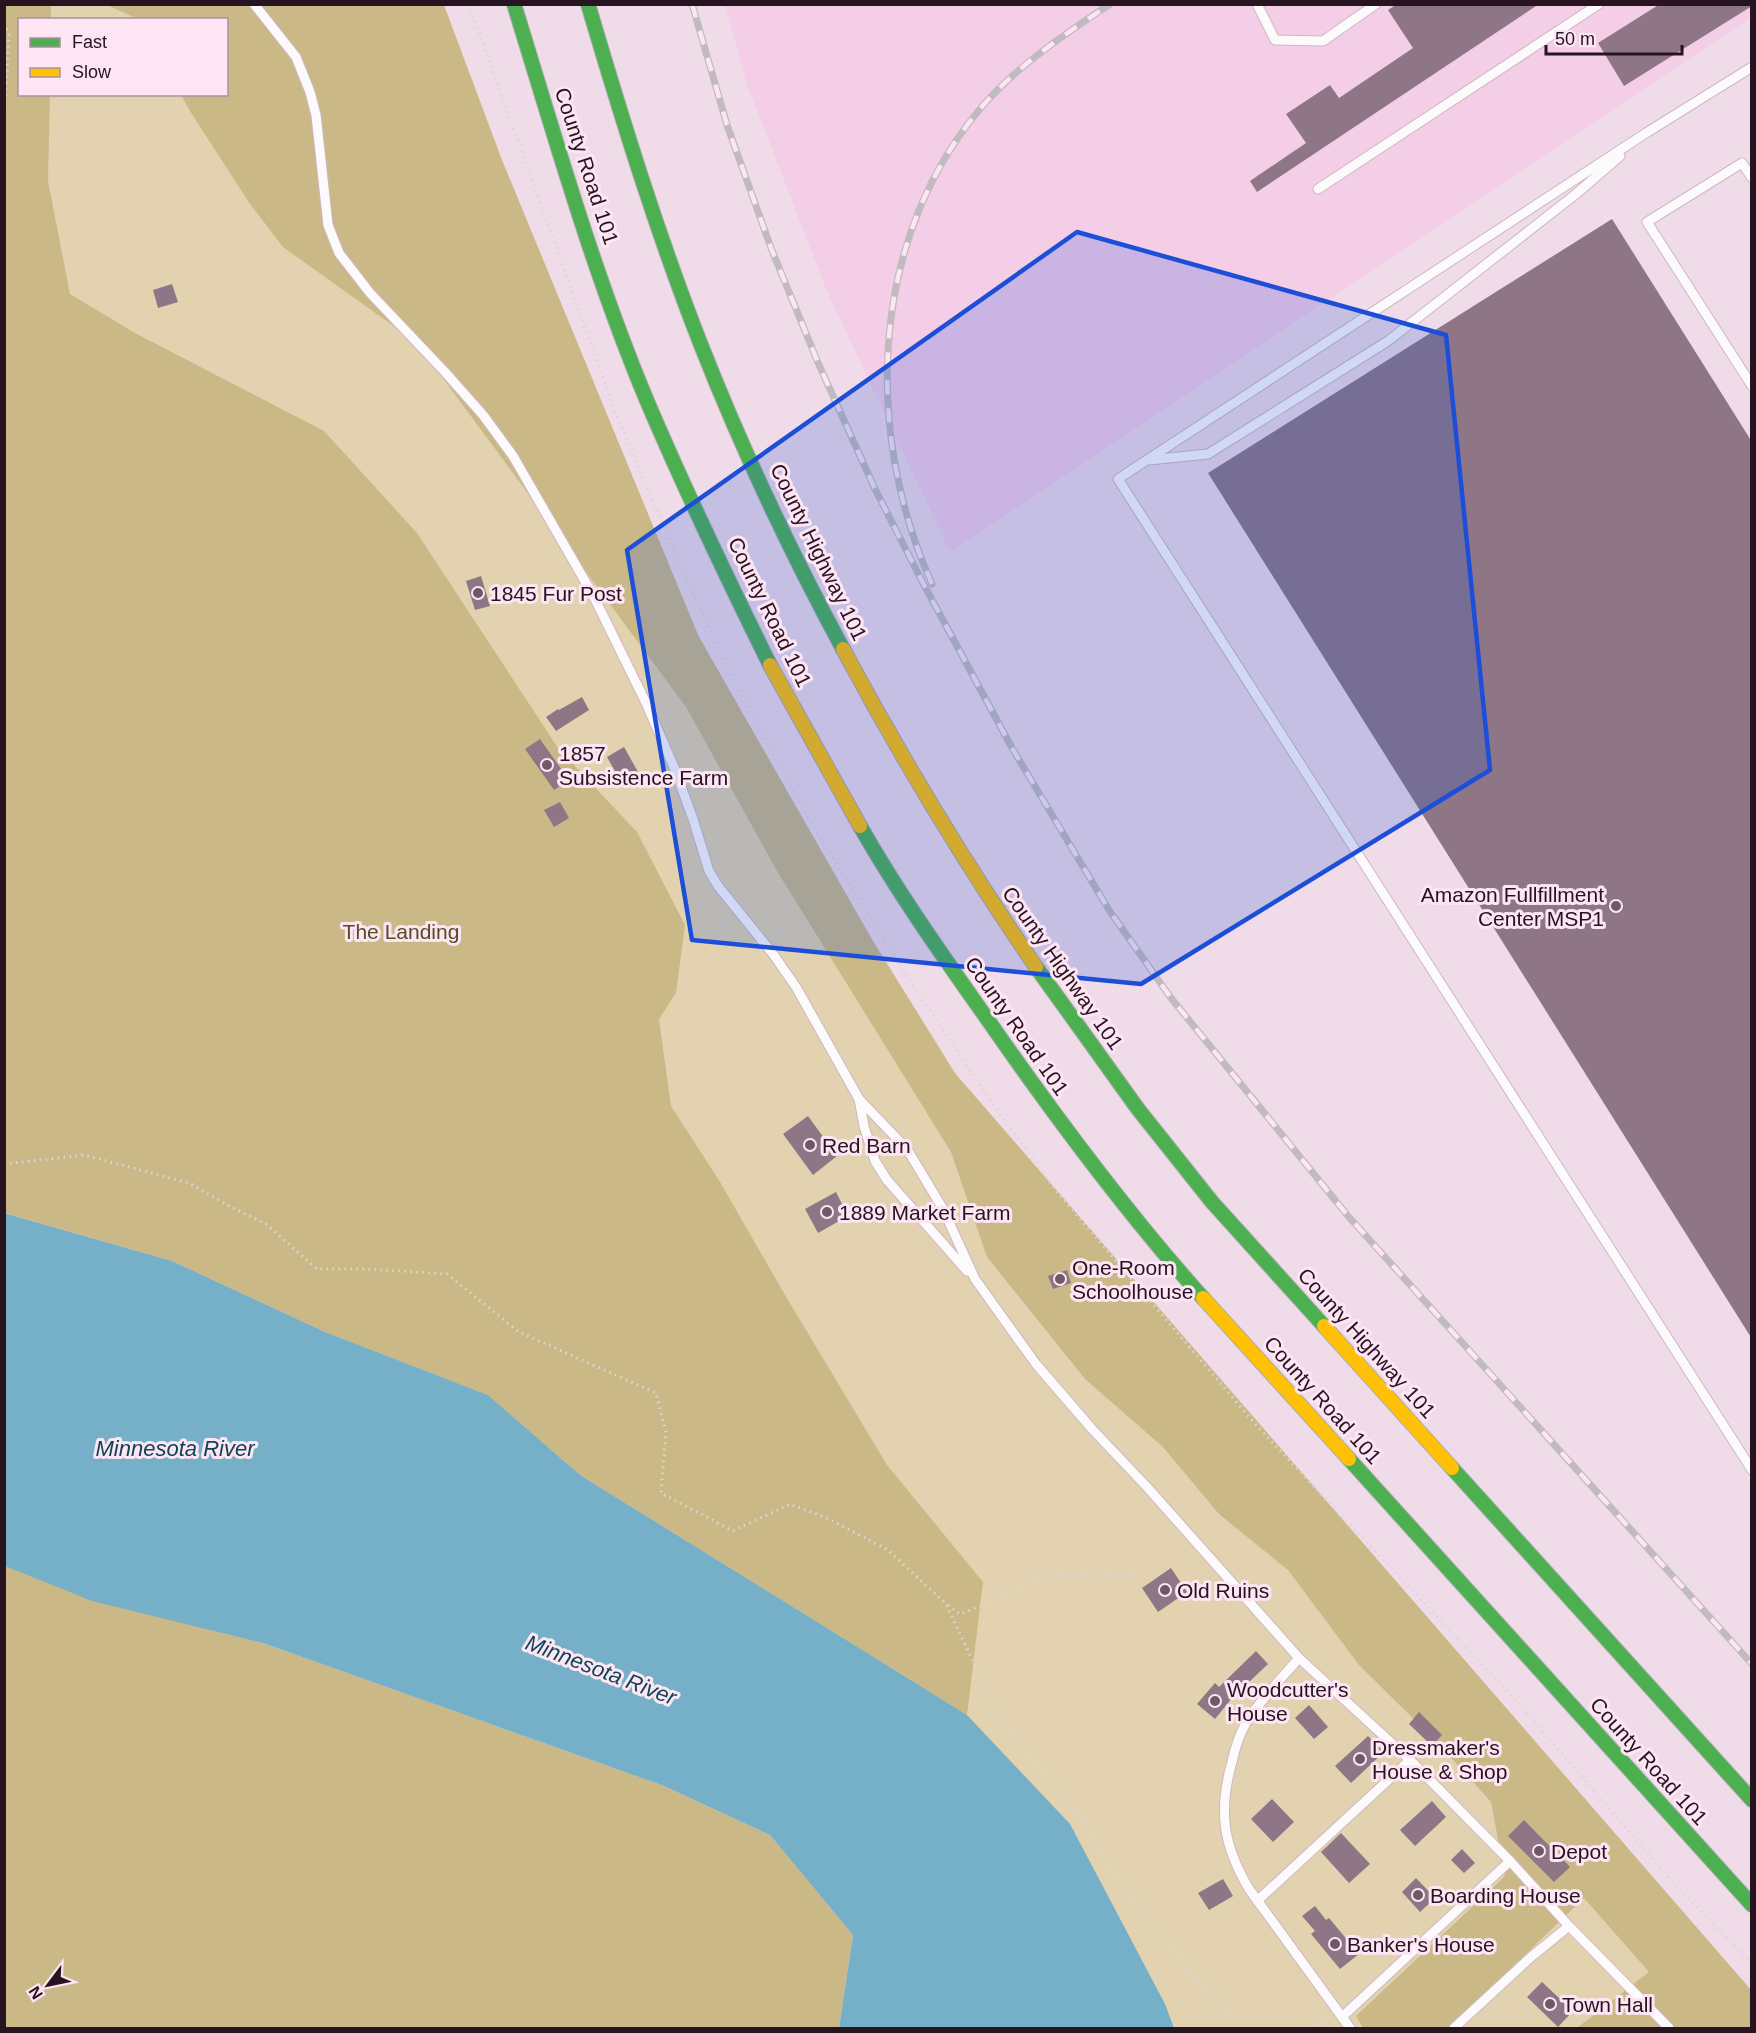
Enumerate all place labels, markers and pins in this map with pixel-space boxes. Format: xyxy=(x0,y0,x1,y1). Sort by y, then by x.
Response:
place label: 1845 Fur Post xyxy=(490,582,622,605)
marker: 1845 Fur Post xyxy=(471,586,485,600)
place label: 1857 Subsistence Farm xyxy=(559,742,728,789)
marker: 1857 Subsistence Farm xyxy=(540,758,554,772)
place label: Amazon Fullfillment Center MSP1 xyxy=(1421,883,1604,930)
marker: Amazon Fullfillment Center MSP1 xyxy=(1609,899,1623,913)
place label: Red Barn xyxy=(822,1134,911,1157)
marker: Red Barn xyxy=(803,1138,817,1152)
place label: 1889 Market Farm xyxy=(839,1201,1011,1224)
marker: 1889 Market Farm xyxy=(820,1205,834,1219)
place label: One-Room Schoolhouse xyxy=(1072,1256,1193,1303)
marker: One-Room Schoolhouse xyxy=(1053,1272,1067,1286)
place label: Old Ruins xyxy=(1177,1579,1269,1602)
marker: Old Ruins xyxy=(1158,1583,1172,1597)
place label: Woodcutter's House xyxy=(1227,1678,1349,1725)
marker: Woodcutter's House xyxy=(1208,1694,1222,1708)
place label: Dressmaker's House & Shop xyxy=(1372,1736,1507,1783)
marker: Dressmaker's House & Shop xyxy=(1353,1752,1367,1766)
place label: Depot xyxy=(1551,1840,1607,1863)
marker: Depot xyxy=(1532,1844,1546,1858)
place label: Boarding House xyxy=(1430,1884,1581,1907)
marker: Boarding House xyxy=(1411,1888,1425,1902)
place label: Banker's House xyxy=(1347,1933,1495,1956)
marker: Banker's House xyxy=(1328,1937,1342,1951)
place label: Town Hall xyxy=(1562,1993,1653,2016)
marker: Town Hall xyxy=(1543,1997,1557,2011)

